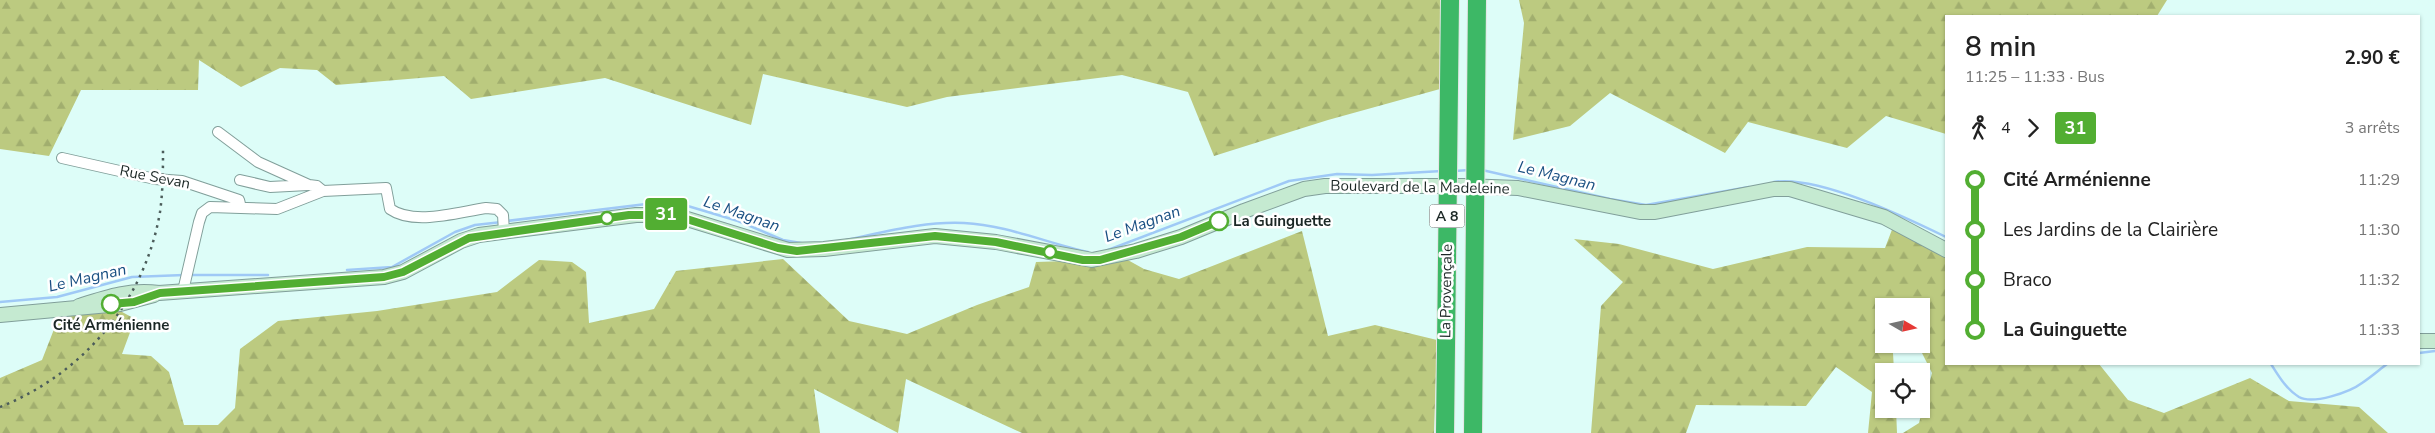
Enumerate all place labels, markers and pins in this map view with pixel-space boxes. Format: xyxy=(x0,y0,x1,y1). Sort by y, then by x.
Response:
unlabelled marker xyxy=(600,211,614,225)
marker: La Guinguette xyxy=(1209,211,1229,231)
place label: La Guinguette xyxy=(1233,211,1331,231)
unlabelled marker xyxy=(1043,245,1057,259)
marker: Cité Arménienne xyxy=(101,294,121,314)
place label: Cité Arménienne xyxy=(53,315,169,335)

